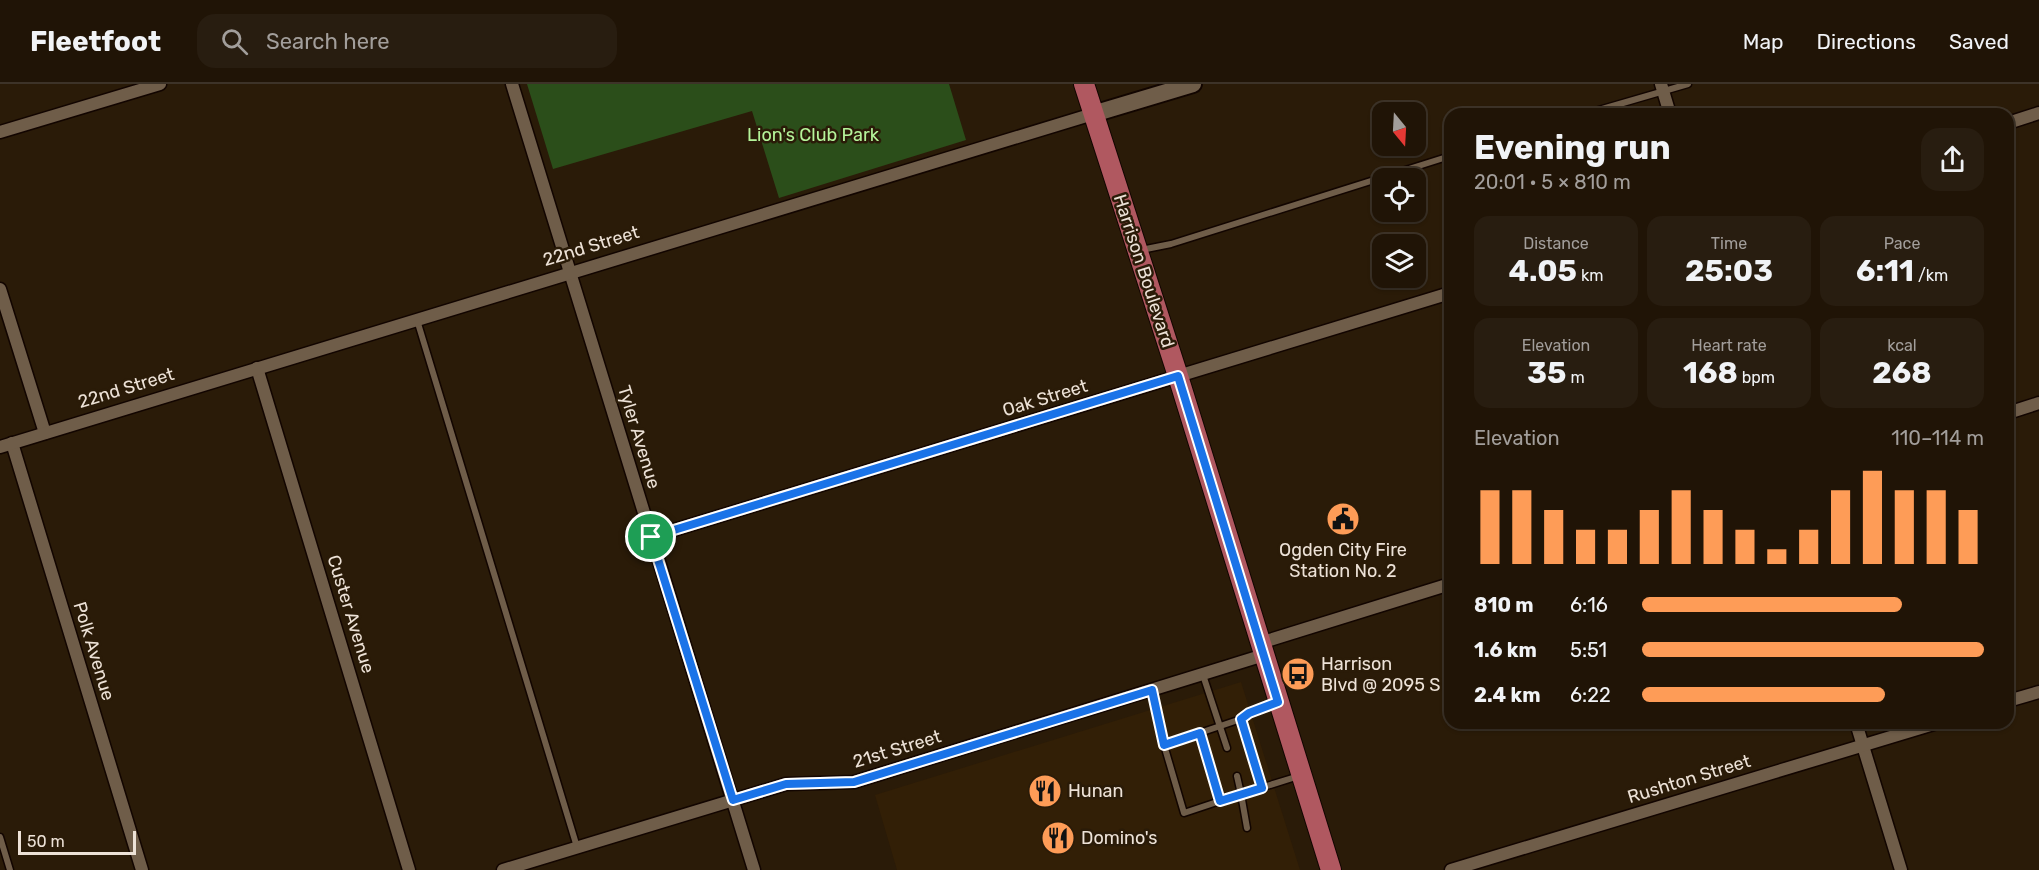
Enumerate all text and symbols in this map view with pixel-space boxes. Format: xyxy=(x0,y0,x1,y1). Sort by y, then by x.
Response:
search box xyxy=(197,14,617,68)
text: Fleetfoot xyxy=(30,25,161,58)
icon: search xyxy=(218,25,251,58)
text: Search here xyxy=(266,28,389,55)
text: Map xyxy=(1743,29,1784,54)
text: Directions xyxy=(1817,29,1916,54)
text: Saved xyxy=(1949,29,2009,54)
north arrow xyxy=(1372,102,1426,156)
map controls xyxy=(1372,102,1426,288)
park label: Lion's Club Park xyxy=(747,124,880,146)
text: Evening run xyxy=(1474,128,1671,167)
button: share xyxy=(1921,128,1984,191)
button: locate xyxy=(1372,168,1426,222)
text: 20:01 · 5 × 810 m xyxy=(1474,170,1631,194)
street label: Harrison Boulevard xyxy=(1109,192,1179,350)
street label: 22nd Street xyxy=(540,221,642,271)
button: layers xyxy=(1372,234,1426,288)
text: Distance xyxy=(1523,234,1589,253)
text: Time xyxy=(1711,234,1747,253)
text: Pace xyxy=(1884,234,1920,253)
text: 4.05 xyxy=(1509,253,1577,289)
text: 25:03 xyxy=(1685,253,1773,289)
text: 6:11 xyxy=(1856,253,1914,289)
text: km xyxy=(1577,266,1603,285)
text: /km xyxy=(1914,266,1948,285)
text: Elevation xyxy=(1522,336,1590,355)
text: Heart rate xyxy=(1691,336,1767,355)
text: kcal xyxy=(1887,336,1917,355)
text: 35 xyxy=(1527,355,1567,391)
text: 168 xyxy=(1683,355,1738,391)
text: 268 xyxy=(1872,355,1932,391)
street label: 22nd Street xyxy=(75,363,177,413)
text: m xyxy=(1567,368,1585,387)
text: bpm xyxy=(1738,368,1775,387)
street label: Oak Street xyxy=(1000,375,1090,421)
street label: Tyler Avenue xyxy=(613,383,665,491)
text: Elevation xyxy=(1474,426,1560,450)
text: 110–114 m xyxy=(1891,426,1984,450)
public building icon: Ogden City Fire Station No. 2 xyxy=(1325,501,1361,537)
pin xyxy=(625,511,676,562)
icon: arrive xyxy=(634,520,667,553)
place label: Ogden City Fire Station No. 2 xyxy=(1279,539,1407,582)
street label: Custer Avenue xyxy=(323,552,379,676)
text: 810 m xyxy=(1474,593,1534,617)
text: 6:16 xyxy=(1570,593,1608,617)
street label: Polk Avenue xyxy=(69,599,119,703)
text: 1.6 km xyxy=(1474,638,1537,662)
text: 5:51 xyxy=(1570,638,1607,662)
place label: Harrison Blvd @ 2095 S xyxy=(1321,653,1441,696)
bus stop icon: Harrison Blvd @ 2095 S xyxy=(1280,656,1316,692)
text: 2.4 km xyxy=(1474,683,1540,707)
text: 6:22 xyxy=(1570,683,1611,707)
street label: 21st Street xyxy=(850,725,944,773)
street label: Rushton Street xyxy=(1625,750,1753,808)
restaurant icon: Hunan xyxy=(1027,773,1063,809)
place label: Hunan xyxy=(1068,780,1123,802)
restaurant icon: Domino's xyxy=(1040,820,1076,856)
place label: Domino's xyxy=(1081,827,1158,849)
scale bar xyxy=(18,828,136,856)
text: 50 m xyxy=(27,832,65,851)

